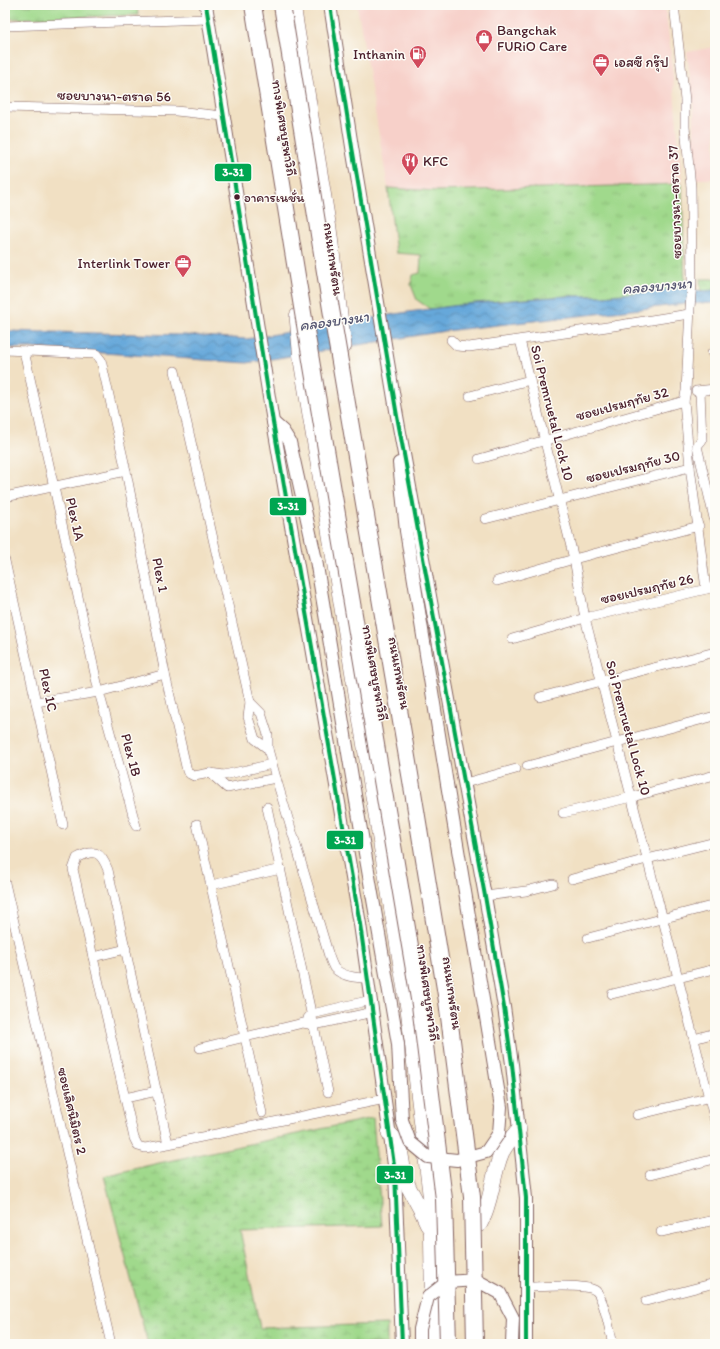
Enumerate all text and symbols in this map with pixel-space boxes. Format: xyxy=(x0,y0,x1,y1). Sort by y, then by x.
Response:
place label: Bangchak FURiO Care xyxy=(497,22,567,55)
shop icon: Bangchak FURiO Care xyxy=(474,28,494,53)
fuel station icon: Inthanin xyxy=(408,44,428,69)
place label: Inthanin xyxy=(353,46,406,63)
office icon: เอสซี กรุ๊ป xyxy=(591,52,611,77)
place label: เอสซี กรุ๊ป xyxy=(614,54,669,72)
street label: ทางพิเศษบูรพาวิถี xyxy=(267,79,300,177)
street label: ซอยบางนา-ตราด 56 xyxy=(57,87,171,105)
street label: ซอยบางนา-ตราด 37 xyxy=(665,145,685,259)
restaurant icon: KFC xyxy=(400,151,420,176)
place label: KFC xyxy=(423,153,448,170)
line badge: 3-31 xyxy=(214,163,252,182)
text: 3-31 xyxy=(222,166,245,179)
place label: อาคารเนชั่น xyxy=(244,189,305,205)
marker: อาคารเนชั่น xyxy=(232,192,242,202)
street label: ถนนเทพรัตน xyxy=(319,222,347,297)
office icon: Interlink Tower xyxy=(173,253,193,278)
place label: Interlink Tower xyxy=(78,255,171,272)
water label: คลองบางนา xyxy=(621,274,693,298)
water label: คลองบางนา xyxy=(298,307,371,335)
street label: Soi Premruetal Lock 10 xyxy=(527,343,577,483)
street label: ซอยเปรมฤทัย 32 xyxy=(574,383,671,425)
street label: ซอยเปรมฤทัย 30 xyxy=(584,447,682,487)
street label: Plex 1A xyxy=(62,496,88,542)
line badge: 3-31 xyxy=(269,497,307,516)
text: 3-31 xyxy=(277,500,300,513)
street label: Plex 1 xyxy=(148,556,172,594)
street label: ซอยเปรมฤทัย 26 xyxy=(599,570,695,608)
street label: ทางพิเศษบูรพาวิถี xyxy=(357,624,392,722)
street label: ถนนเทพรัตน xyxy=(384,635,414,711)
street label: Soi Premruetal Lock 10 xyxy=(602,659,654,797)
street label: Plex 1C xyxy=(35,667,61,713)
street label: Plex 1B xyxy=(117,732,145,778)
line badge: 3-31 xyxy=(326,830,364,850)
text: 3-31 xyxy=(334,834,357,847)
street label: ทางพิเศษบูรพาวิถี xyxy=(412,944,443,1042)
street label: ถนนเทพรัตน xyxy=(438,956,466,1031)
street label: ซอยเลิศนิมิตร 2 xyxy=(54,1066,90,1157)
line badge: 3-31 xyxy=(376,1165,414,1184)
text: 3-31 xyxy=(384,1169,407,1182)

